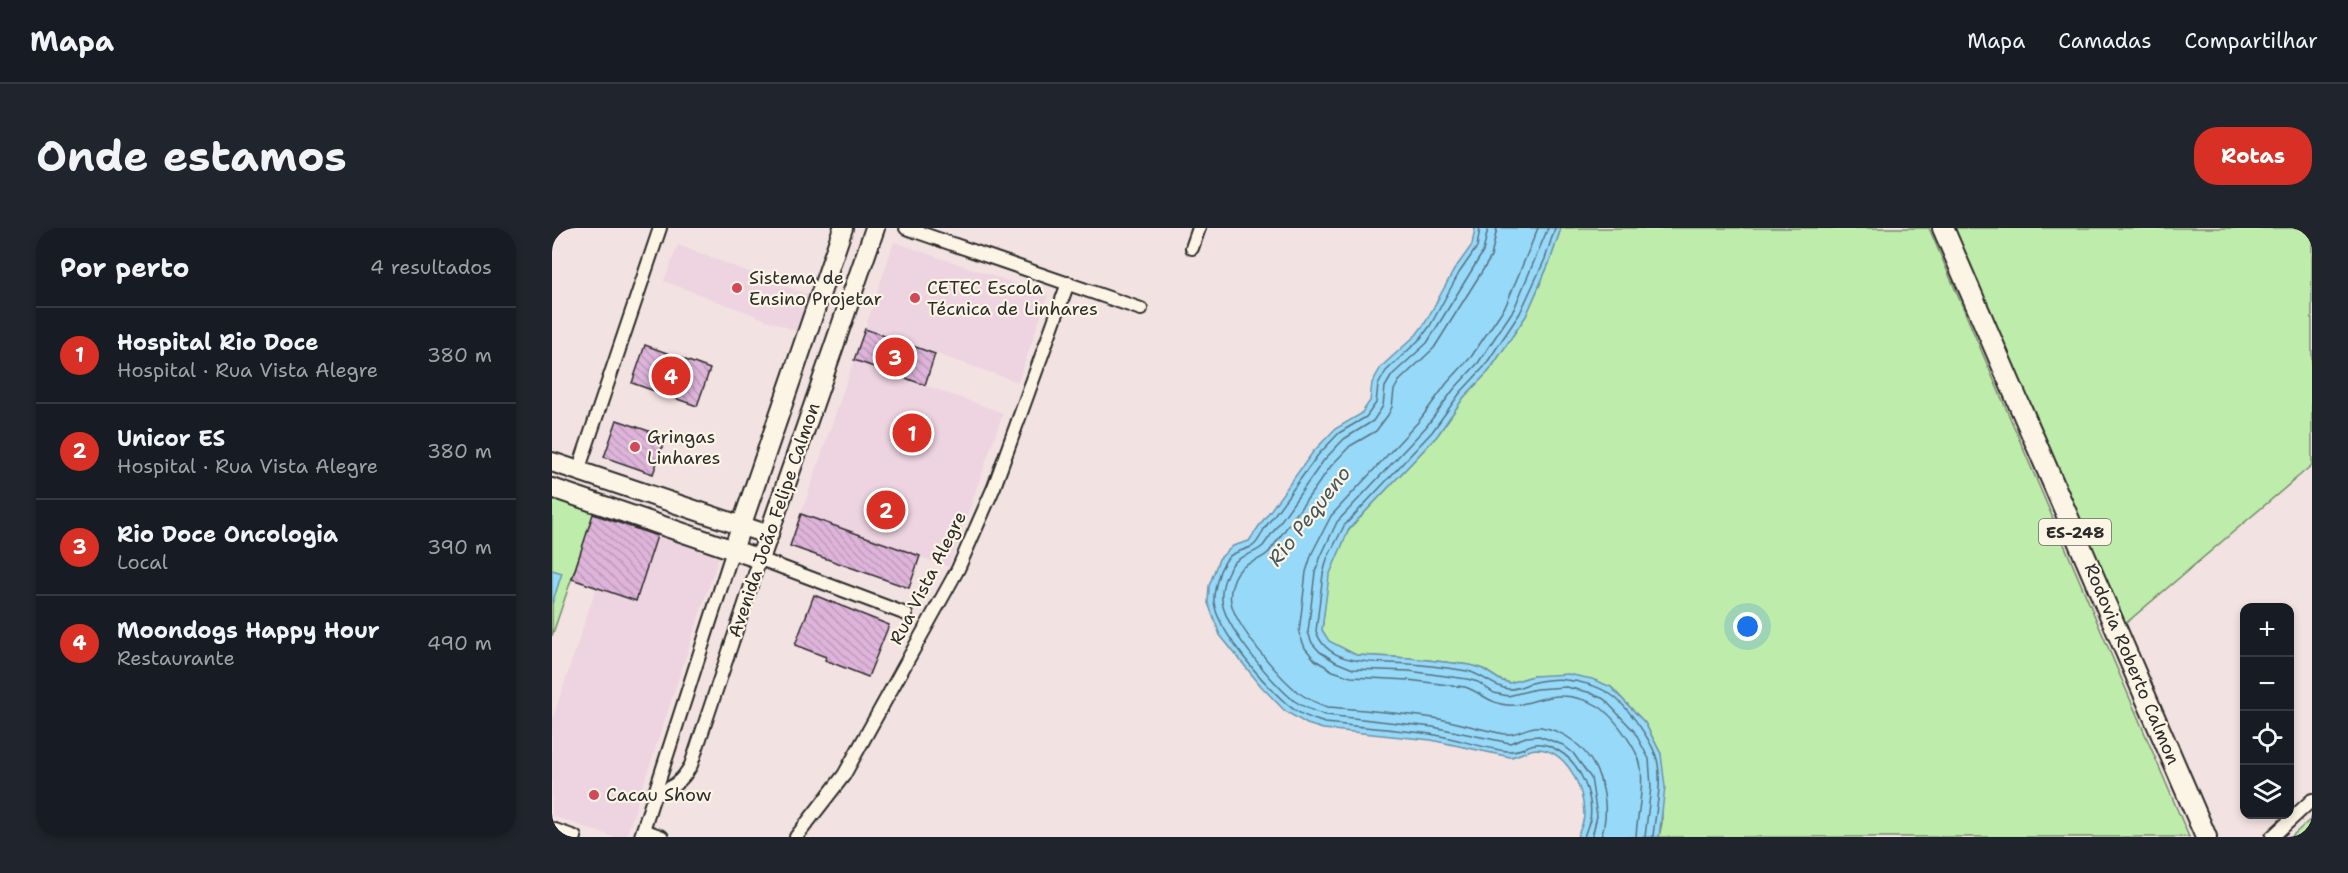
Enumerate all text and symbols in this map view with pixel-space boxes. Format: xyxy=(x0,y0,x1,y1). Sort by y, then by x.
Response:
text: Mapa xyxy=(30,22,114,60)
text: Mapa xyxy=(1967,27,2025,55)
text: Camadas xyxy=(2058,27,2152,55)
text: Compartilhar xyxy=(2185,27,2318,55)
button: Rotas xyxy=(2194,127,2312,185)
text: Onde estamos xyxy=(36,128,347,184)
text: Por perto xyxy=(60,250,189,285)
text: 4 resultados xyxy=(370,254,492,280)
place label: Sistema de Ensino Projetar xyxy=(749,266,882,311)
place label: CETEC Escola Técnica de Linhares xyxy=(927,276,1098,321)
marker: Sistema de Ensino Projetar xyxy=(730,281,744,295)
marker: CETEC Escola Técnica de Linhares xyxy=(908,291,922,305)
text: Hospital Rio Doce xyxy=(117,328,318,357)
pin: 3 xyxy=(876,334,914,380)
text: 1 xyxy=(75,342,84,368)
text: 380 m xyxy=(427,342,492,368)
pin: 4 xyxy=(652,354,690,398)
text: Hospital · Rua Vista Alegre xyxy=(117,357,378,383)
street label: Avenida João Felipe Calmon xyxy=(722,399,826,641)
pin: 1 xyxy=(892,410,932,456)
text: Unicor ES xyxy=(117,424,225,453)
place label: Gringas Linhares xyxy=(647,425,721,470)
text: 2 xyxy=(73,438,87,464)
text: 380 m xyxy=(427,438,492,464)
marker: Gringas Linhares xyxy=(628,440,642,454)
text: Hospital · Rua Vista Alegre xyxy=(117,453,378,479)
water label: Rio Pequeno xyxy=(1262,461,1356,571)
pin: 2 xyxy=(866,488,906,532)
street label: Rua Vista Alegre xyxy=(884,507,972,649)
road number: ES-248 xyxy=(2039,519,2111,545)
text: Rio Doce Oncologia xyxy=(117,520,338,549)
text: 3 xyxy=(73,534,87,560)
text: 390 m xyxy=(427,534,492,560)
text: Local xyxy=(117,549,168,575)
street label: Rodovia Roberto Calmon xyxy=(2079,560,2185,768)
map controls xyxy=(2240,603,2294,819)
button: + xyxy=(2240,603,2294,657)
your location xyxy=(1733,612,1762,641)
text: Moondogs Happy Hour xyxy=(117,616,380,645)
text: 4 xyxy=(73,630,87,656)
text: 490 m xyxy=(427,630,492,656)
text: Restaurante xyxy=(117,645,235,671)
button: − xyxy=(2240,657,2294,711)
button: locate xyxy=(2240,711,2294,765)
button: layers xyxy=(2240,765,2294,819)
place label: Cacau Show xyxy=(606,783,712,807)
marker: Cacau Show xyxy=(587,788,601,802)

